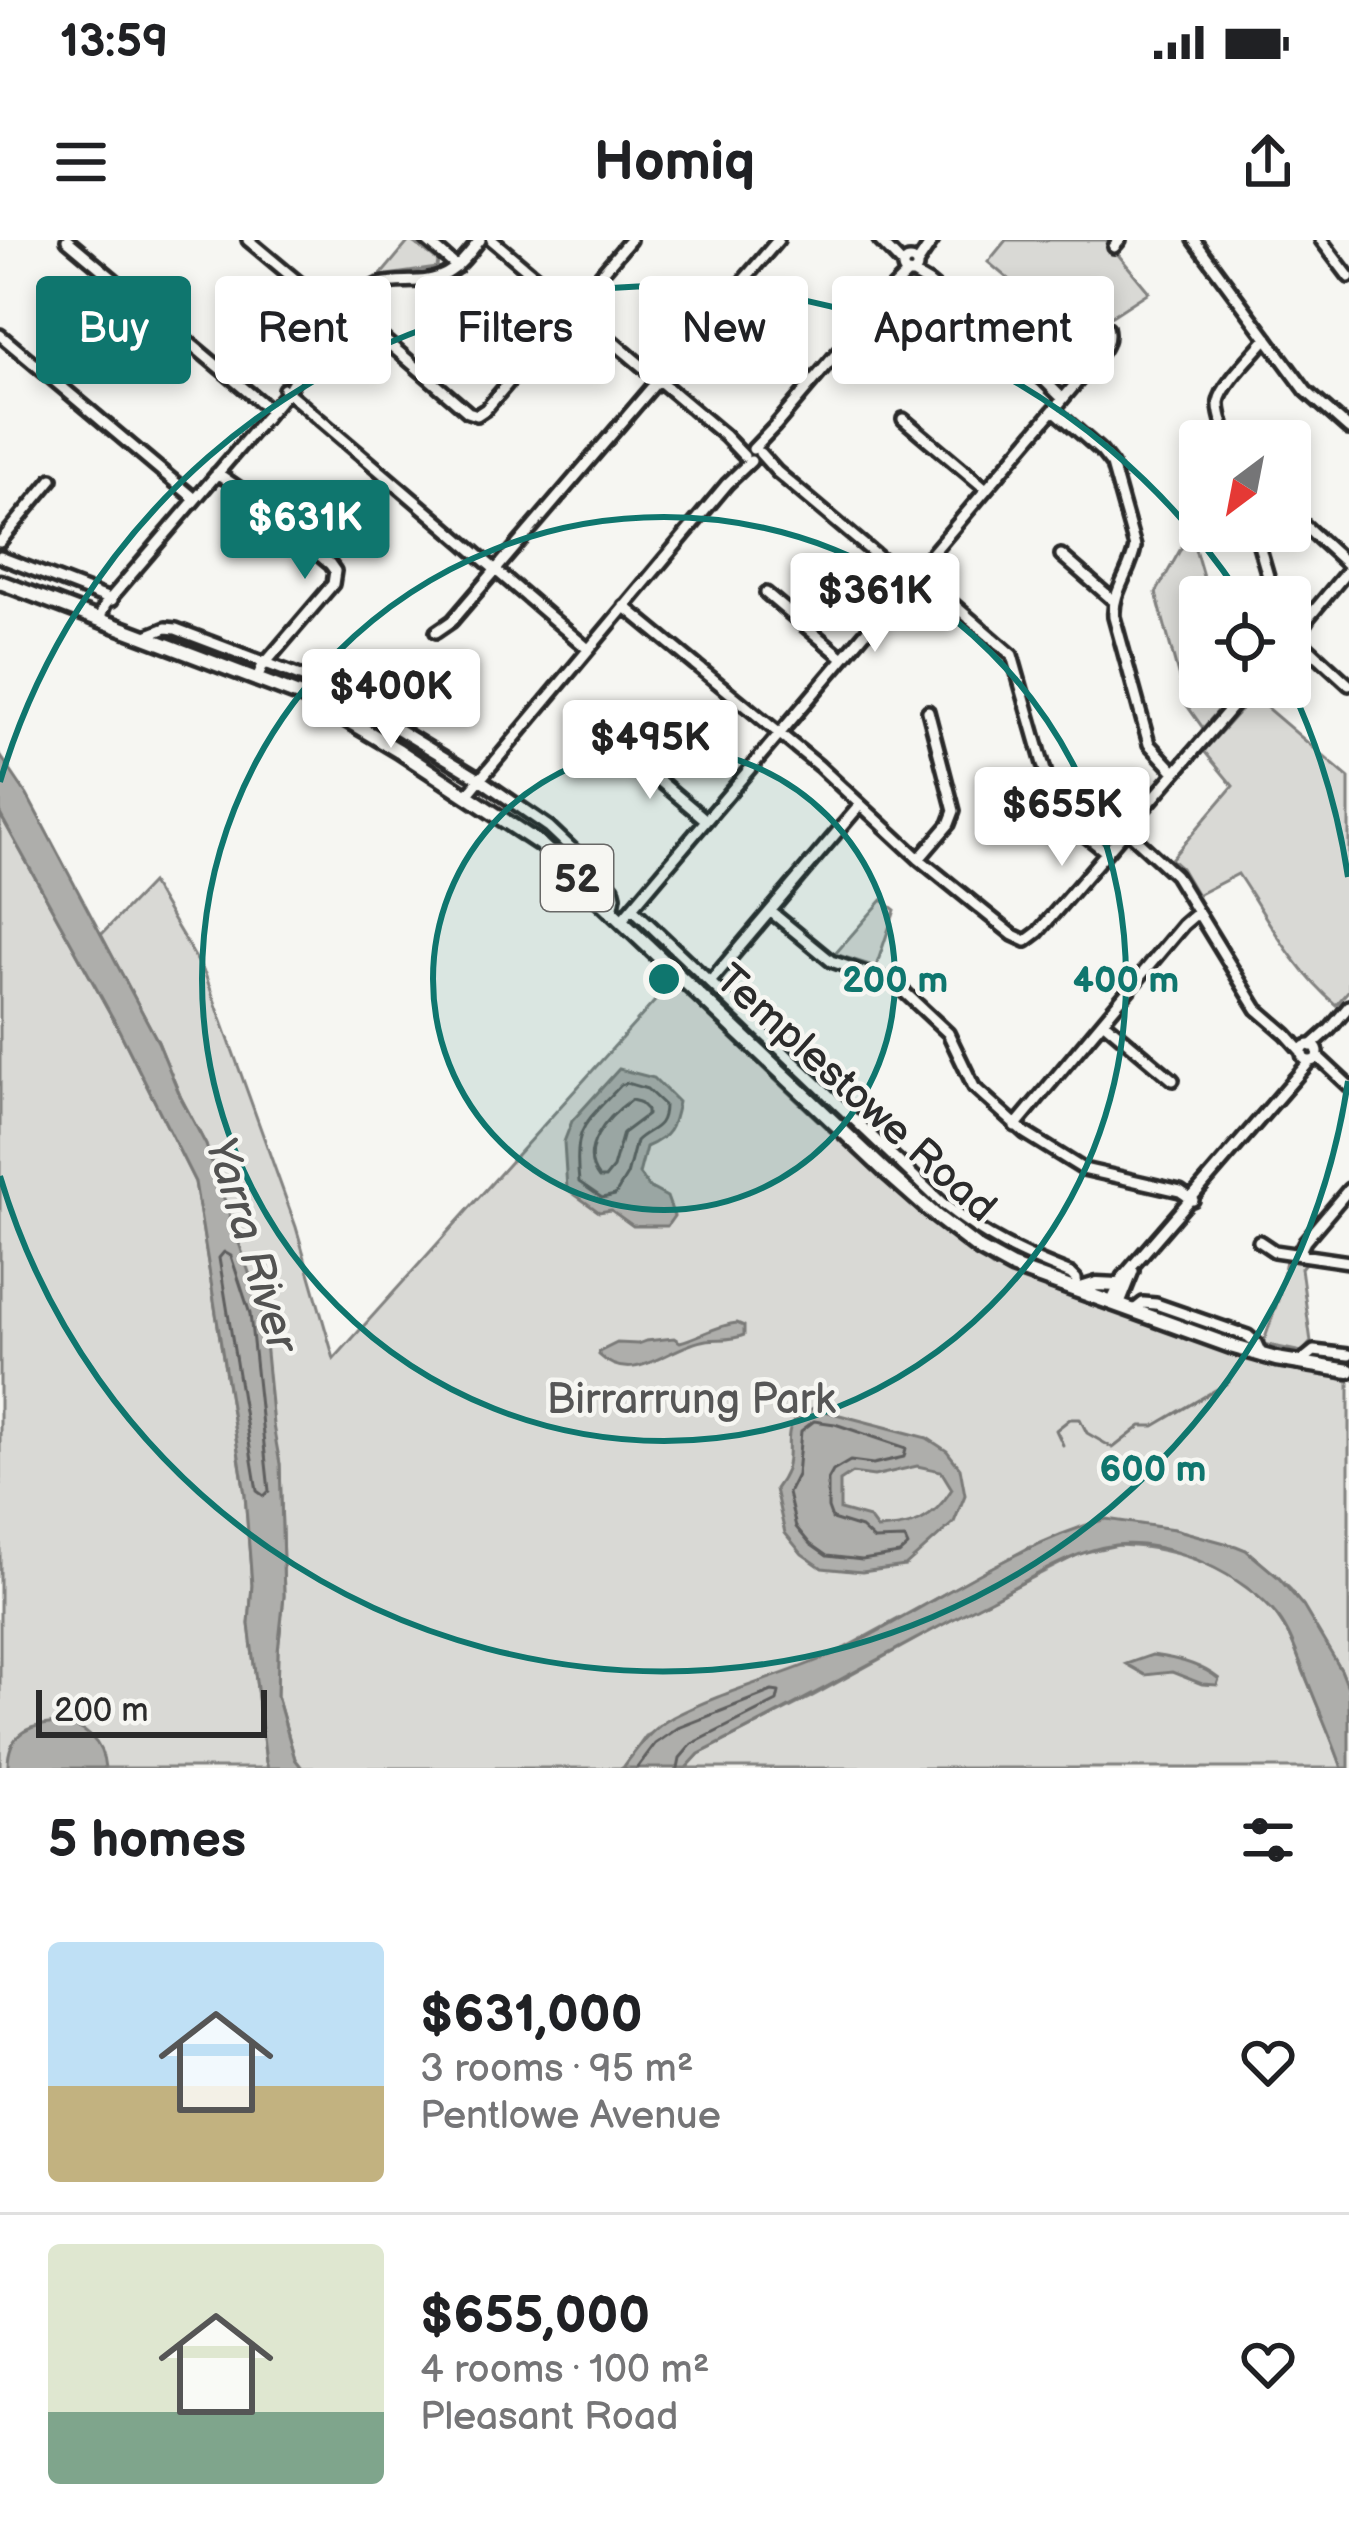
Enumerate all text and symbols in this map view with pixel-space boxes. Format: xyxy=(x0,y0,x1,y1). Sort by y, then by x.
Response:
text: 13:59 xyxy=(60,15,168,70)
icon: menu xyxy=(48,129,114,195)
icon: share xyxy=(1235,129,1301,195)
text: Homiq xyxy=(594,130,755,195)
chip: Buy xyxy=(36,276,191,384)
chip: Rent xyxy=(215,276,391,384)
chip: Filters xyxy=(415,276,615,384)
chip: New xyxy=(639,276,808,384)
chip: Apartment xyxy=(832,276,1114,384)
north arrow xyxy=(1179,420,1311,552)
map controls xyxy=(1179,420,1311,708)
pin: $631K xyxy=(221,480,389,582)
text: $631K xyxy=(247,495,363,542)
pin: $361K xyxy=(791,553,959,655)
text: $361K xyxy=(817,568,933,615)
button: locate xyxy=(1179,576,1311,708)
pin: $400K xyxy=(307,649,475,751)
text: $400K xyxy=(329,664,453,711)
pin: $495K xyxy=(566,700,734,802)
text: $495K xyxy=(590,715,710,762)
pin: $655K xyxy=(978,767,1146,869)
text: $655K xyxy=(1002,782,1122,829)
road number: 52 xyxy=(541,845,613,911)
street label: Templestowe Road xyxy=(704,954,1006,1233)
centre of rings xyxy=(643,958,685,1000)
text: 200 m xyxy=(842,960,948,1003)
text: 400 m xyxy=(1073,960,1179,1003)
water label: Yarra River xyxy=(192,1130,310,1362)
park label: Birrarrung Park xyxy=(546,1375,836,1426)
text: 600 m xyxy=(1099,1449,1207,1492)
scale bar xyxy=(36,1684,267,1737)
text: 200 m xyxy=(54,1691,148,1731)
icon: filters xyxy=(1235,1807,1301,1873)
text: 5 homes xyxy=(48,1810,246,1871)
text: $631,000 xyxy=(420,1985,642,2046)
icon: home xyxy=(144,1990,288,2134)
icon: heart xyxy=(1235,2029,1301,2095)
text: 3 rooms · 95 m² xyxy=(420,2046,694,2093)
text: Pentlowe Avenue xyxy=(420,2093,721,2140)
text: $655,000 xyxy=(420,2286,650,2347)
icon: home xyxy=(144,2292,288,2436)
icon: heart xyxy=(1235,2331,1301,2397)
text: 4 rooms · 100 m² xyxy=(420,2347,710,2394)
text: Pleasant Road xyxy=(420,2394,678,2441)

